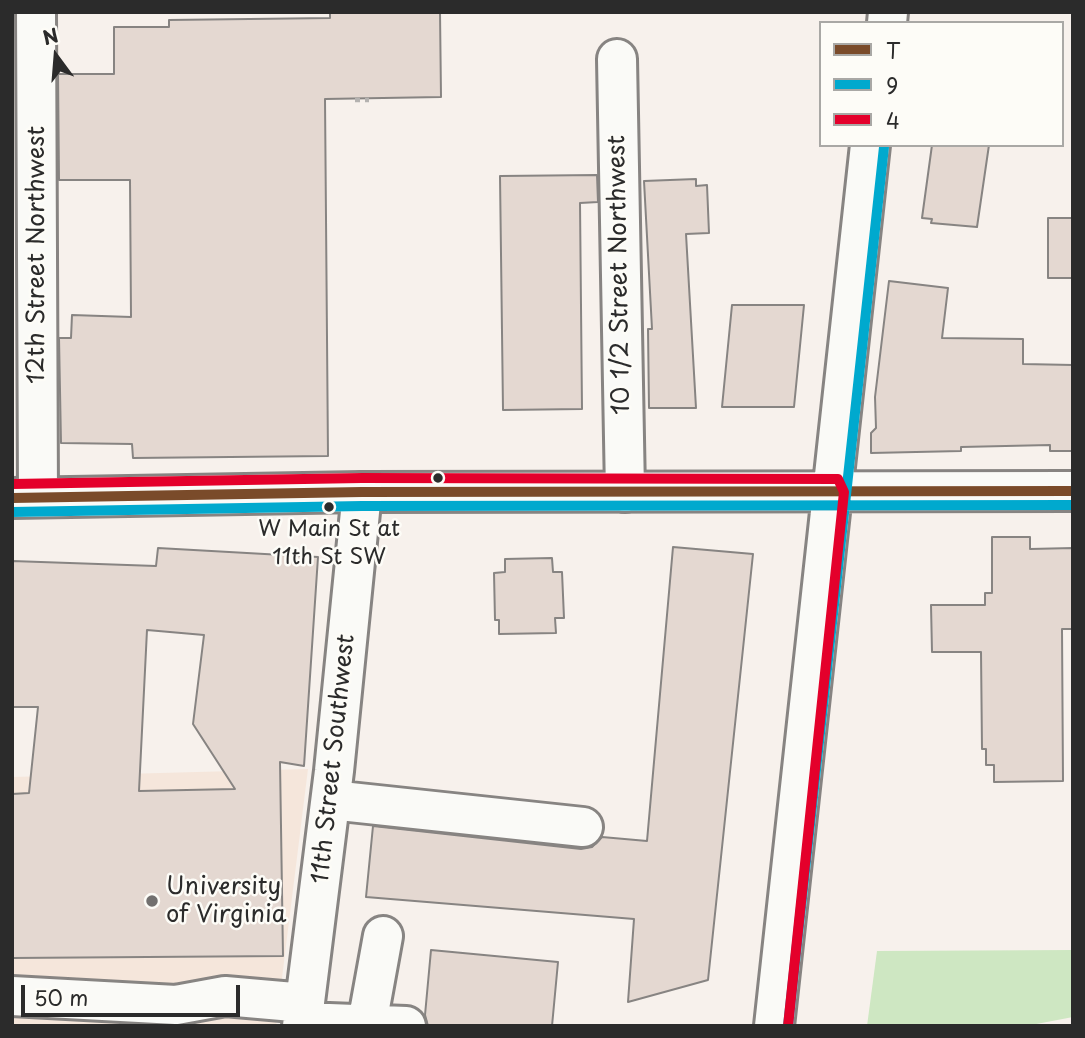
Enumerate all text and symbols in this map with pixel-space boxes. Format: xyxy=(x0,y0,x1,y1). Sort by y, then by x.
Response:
text: N xyxy=(39,20,61,51)
north arrow xyxy=(21,21,91,91)
legend xyxy=(819,21,1064,147)
text: T xyxy=(886,34,900,66)
text: 9 xyxy=(886,69,898,101)
text: 4 xyxy=(886,104,900,136)
street label: 12th Street Northwest xyxy=(23,126,51,384)
street label: 10 1/2 Street Northwest xyxy=(603,135,637,415)
unlabelled marker xyxy=(431,471,445,485)
marker: W Main St at 11th St SW xyxy=(322,500,336,514)
place label: W Main St at 11th St SW xyxy=(258,517,400,568)
street label: 11th Street Southwest xyxy=(307,633,361,885)
place label: University of Virginia xyxy=(166,873,286,929)
marker: University of Virginia xyxy=(144,893,160,909)
scale bar xyxy=(24,972,243,1016)
text: 50 m xyxy=(34,981,88,1013)

